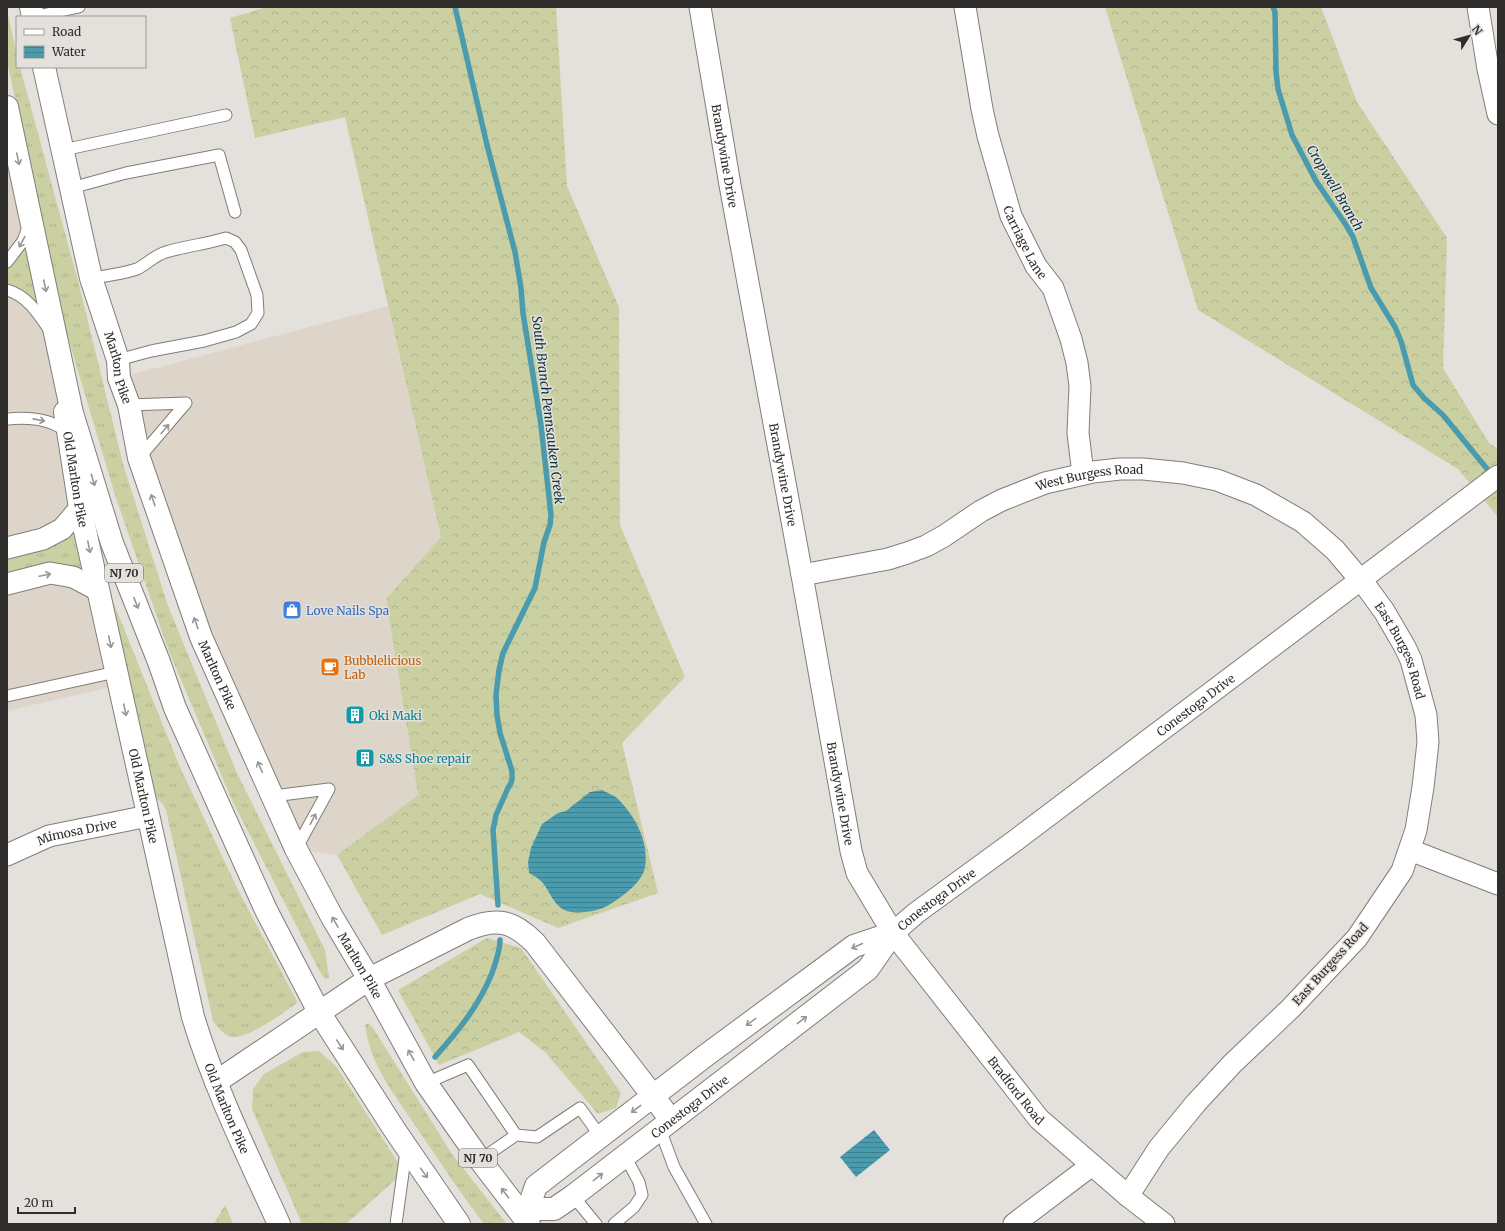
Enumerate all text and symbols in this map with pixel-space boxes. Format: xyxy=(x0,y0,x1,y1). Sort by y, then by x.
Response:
legend xyxy=(16,16,146,68)
north arrow xyxy=(1449,16,1489,56)
text: N xyxy=(1469,22,1485,38)
text: Road xyxy=(52,24,81,39)
text: Water xyxy=(51,44,87,59)
street label: Brandywine Drive xyxy=(709,103,742,209)
water label: Cropwell Branch xyxy=(1303,142,1367,234)
one-way arrow xyxy=(15,152,23,165)
street label: Carriage Lane xyxy=(1001,204,1050,282)
one-way arrow xyxy=(18,236,25,248)
one-way arrow xyxy=(42,280,50,293)
water label: South Branch Pennsauken Creek xyxy=(528,315,568,505)
street label: Marlton Pike xyxy=(102,329,135,406)
one-way arrow xyxy=(32,416,45,424)
street label: Brandywine Drive xyxy=(767,422,800,527)
one-way arrow xyxy=(160,423,169,434)
street label: Old Marlton Pike xyxy=(61,430,91,528)
street label: West Burgess Road xyxy=(1033,461,1143,494)
one-way arrow xyxy=(90,474,97,487)
one-way arrow xyxy=(149,494,157,506)
one-way arrow xyxy=(85,540,93,553)
road number: NJ 70 xyxy=(105,564,143,582)
one-way arrow xyxy=(38,570,51,578)
one-way arrow xyxy=(132,597,140,609)
shop icon: Love Nails Spa xyxy=(281,599,303,621)
street label: East Burgess Road xyxy=(1372,599,1429,701)
place label: Love Nails Spa xyxy=(306,603,390,618)
one-way arrow xyxy=(192,616,199,629)
one-way arrow xyxy=(106,635,114,648)
street label: Marlton Pike xyxy=(196,638,240,712)
place label: Bubblelicious Lab xyxy=(344,653,421,682)
cafe icon: Bubblelicious Lab xyxy=(319,656,341,678)
street label: Conestoga Drive xyxy=(1153,670,1237,739)
one-way arrow xyxy=(121,703,129,716)
building icon: Oki Maki xyxy=(344,704,366,726)
place label: Oki Maki xyxy=(369,708,422,723)
street label: Brandywine Drive xyxy=(824,741,857,846)
street label: Old Marlton Pike xyxy=(126,747,162,845)
building icon: S&S Shoe repair xyxy=(354,747,376,769)
place label: S&S Shoe repair xyxy=(379,751,471,766)
one-way arrow xyxy=(256,761,263,773)
one-way arrow xyxy=(309,814,317,826)
street label: Mimosa Drive xyxy=(34,815,118,848)
street label: Conestoga Drive xyxy=(894,865,978,933)
one-way arrow xyxy=(330,916,338,928)
street label: East Burgess Road xyxy=(1289,920,1371,1008)
street label: Marlton Pike xyxy=(335,929,386,1001)
one-way arrow xyxy=(851,943,863,950)
one-way arrow xyxy=(796,1016,807,1024)
one-way arrow xyxy=(746,1018,757,1026)
one-way arrow xyxy=(337,1039,345,1051)
one-way arrow xyxy=(407,1049,414,1061)
street label: Bradford Road xyxy=(985,1053,1047,1128)
street label: Old Marlton Pike xyxy=(202,1061,253,1156)
street label: Conestoga Drive xyxy=(648,1072,731,1141)
one-way arrow xyxy=(631,1105,642,1113)
road number: NJ 70 xyxy=(459,1149,497,1167)
one-way arrow xyxy=(420,1167,428,1178)
one-way arrow xyxy=(593,1172,604,1181)
one-way arrow xyxy=(501,1188,509,1199)
scale bar xyxy=(18,1189,75,1215)
text: 20 m xyxy=(24,1195,53,1210)

